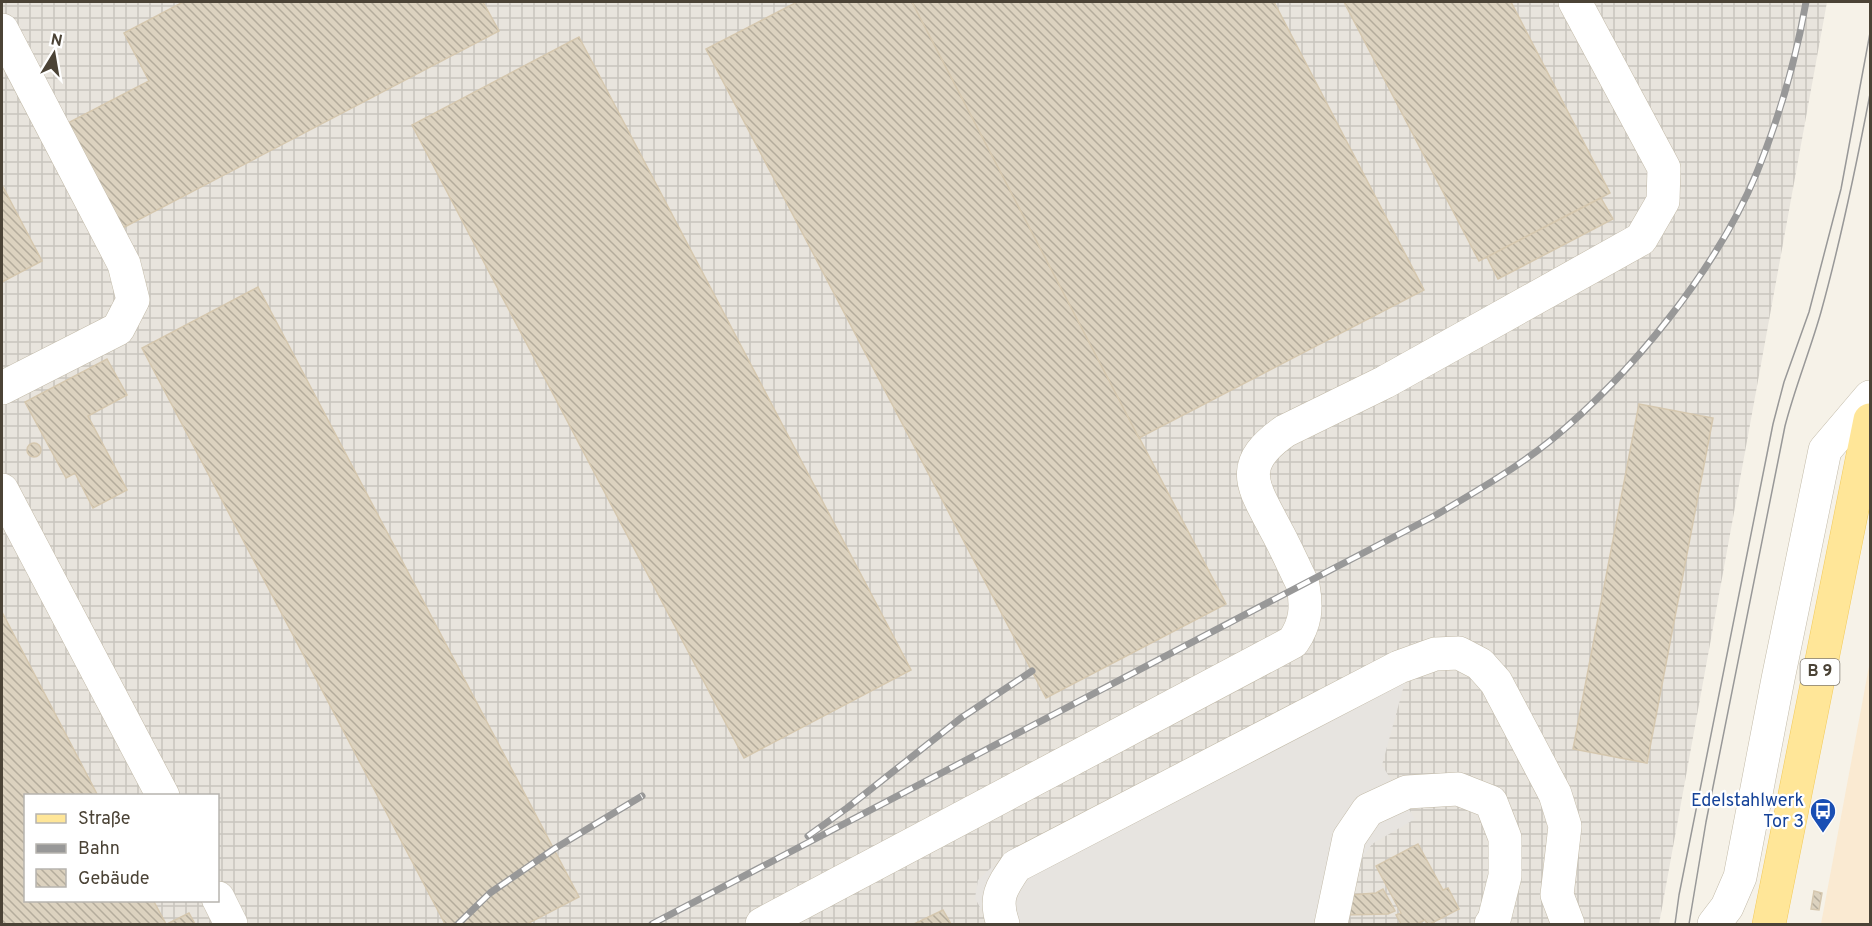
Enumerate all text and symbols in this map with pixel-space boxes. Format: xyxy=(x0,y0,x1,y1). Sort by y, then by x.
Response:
north arrow xyxy=(24,24,84,84)
text: N xyxy=(49,30,64,52)
road number: B 9 xyxy=(1800,659,1840,685)
place label: Edelstahlwerk Tor 3 xyxy=(1691,790,1804,834)
legend xyxy=(24,794,219,902)
bus stop icon: Edelstahlwerk Tor 3 xyxy=(1808,796,1838,834)
text: Straße xyxy=(78,808,130,831)
text: Bahn xyxy=(78,838,120,861)
text: Gebäude xyxy=(78,868,150,891)

